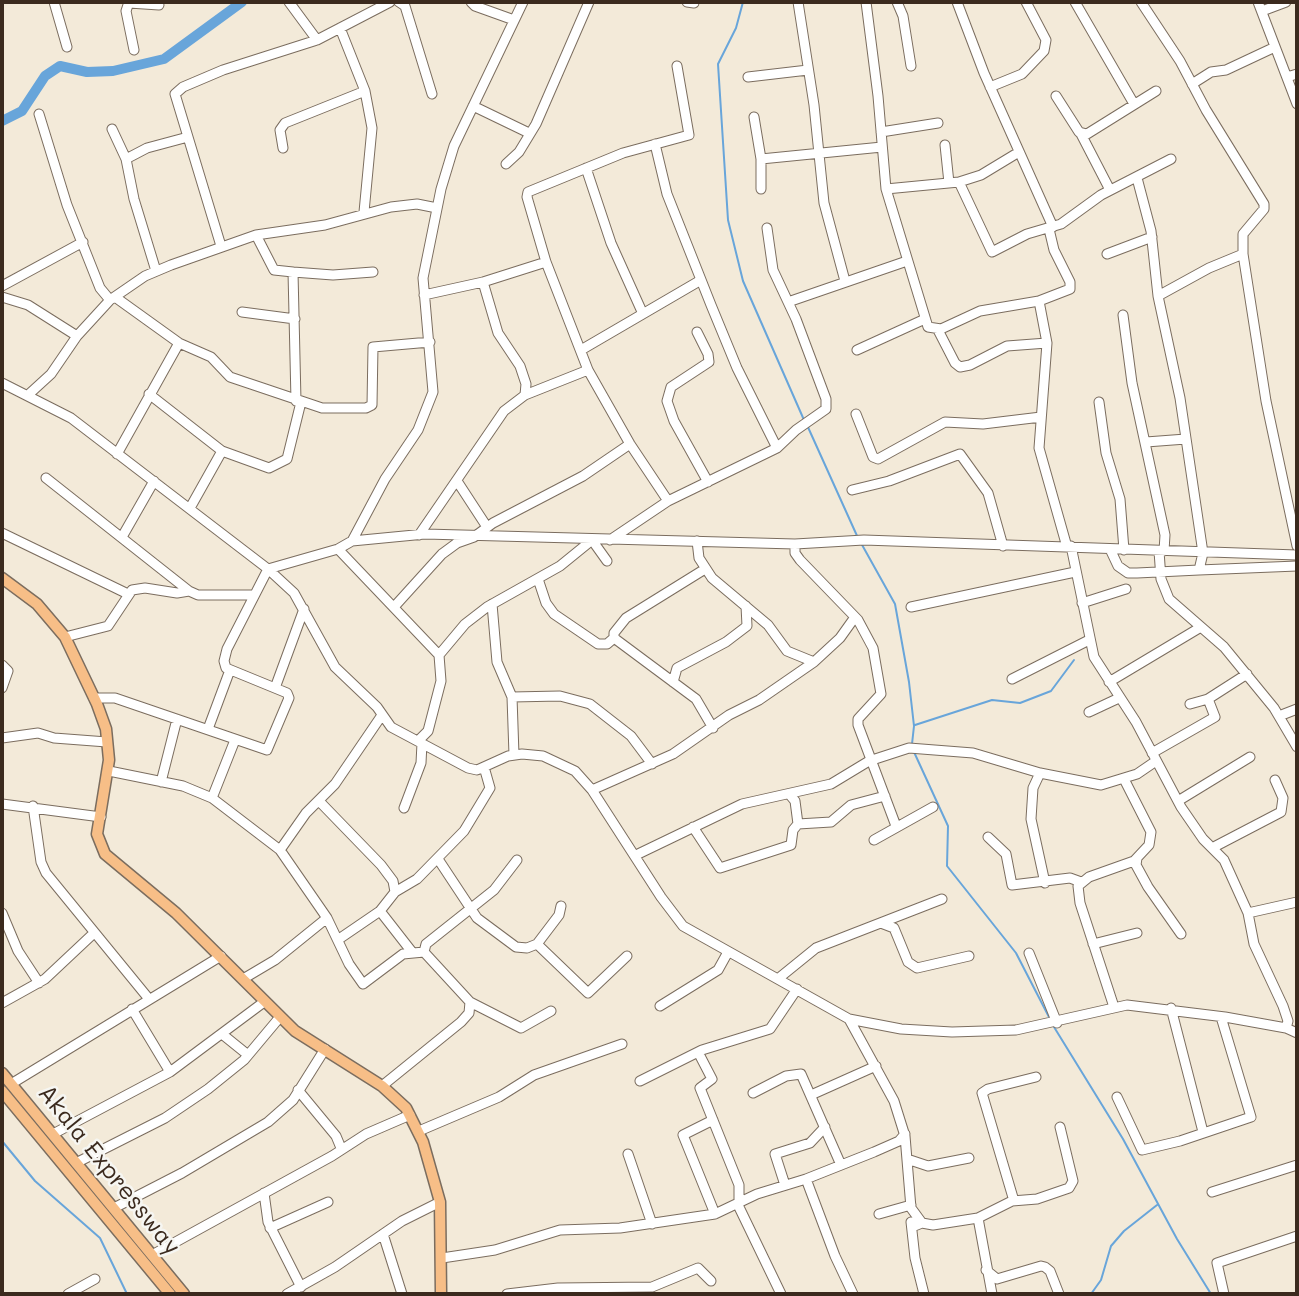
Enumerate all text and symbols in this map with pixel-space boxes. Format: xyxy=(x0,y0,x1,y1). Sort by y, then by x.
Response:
street label: Akala Expressway xyxy=(32,1079,186,1261)

